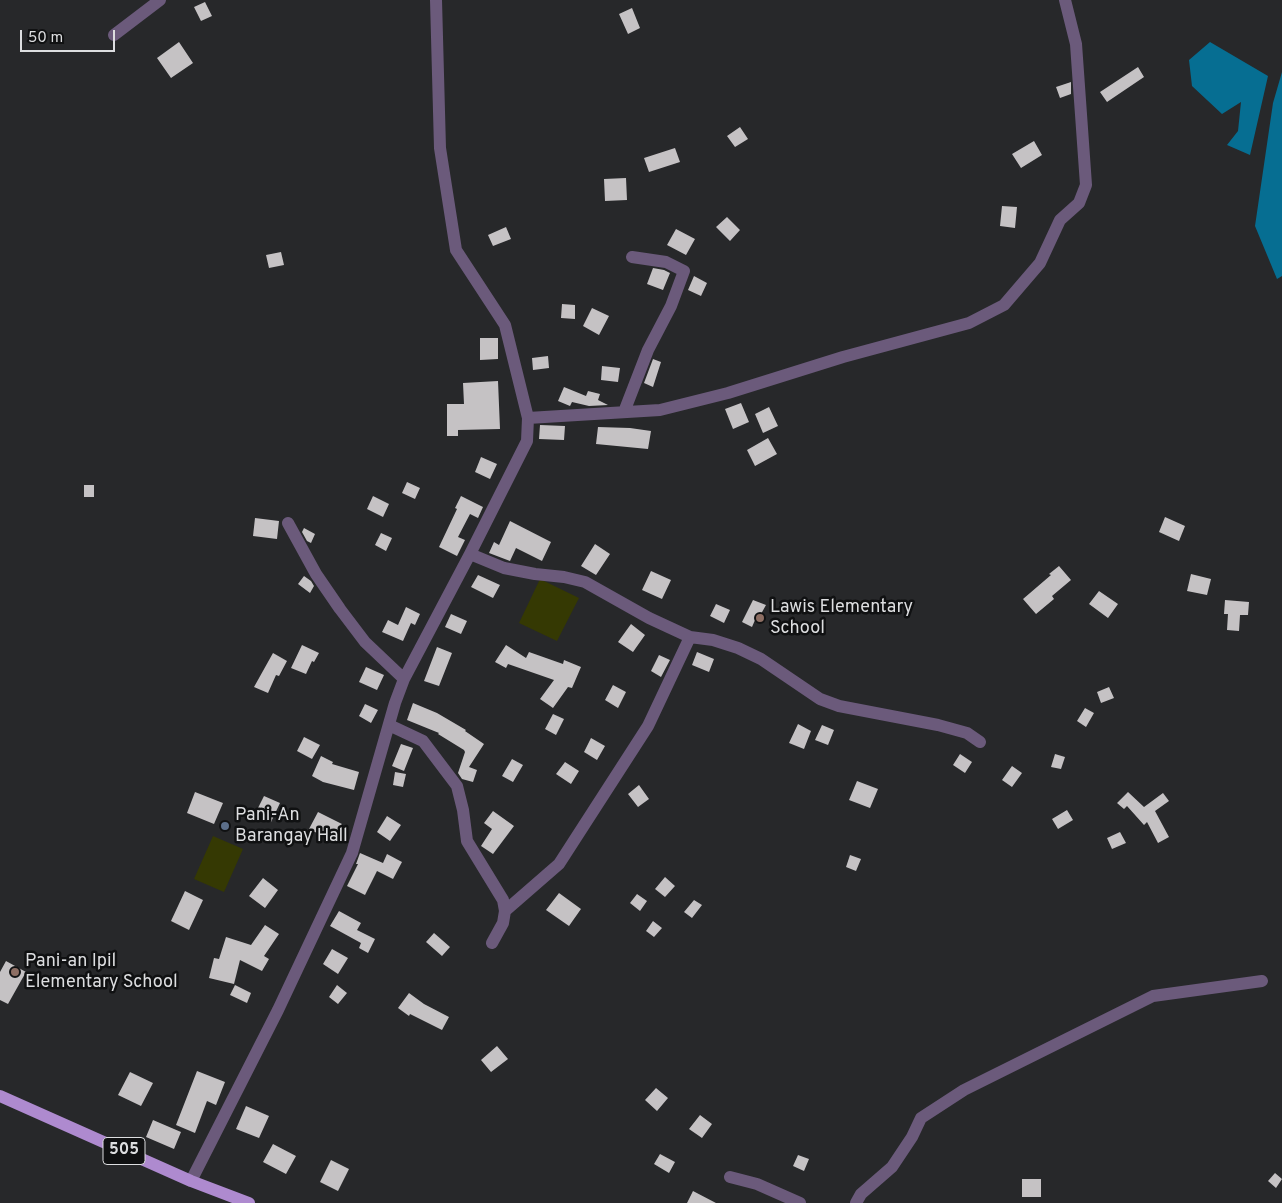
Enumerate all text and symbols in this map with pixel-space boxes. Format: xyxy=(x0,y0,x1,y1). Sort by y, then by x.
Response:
scale bar xyxy=(22,20,118,52)
text: 50 m xyxy=(28,29,63,48)
place label: Lawis Elementary School xyxy=(770,597,913,640)
marker: Lawis Elementary School xyxy=(754,612,766,624)
place label: Pani-An Barangay Hall xyxy=(235,805,348,848)
marker: Pani-An Barangay Hall xyxy=(219,820,231,832)
place label: Pani-an Ipil Elementary School xyxy=(25,951,178,994)
marker: Pani-an Ipil Elementary School xyxy=(9,966,21,978)
road number: 505 xyxy=(103,1138,145,1164)

